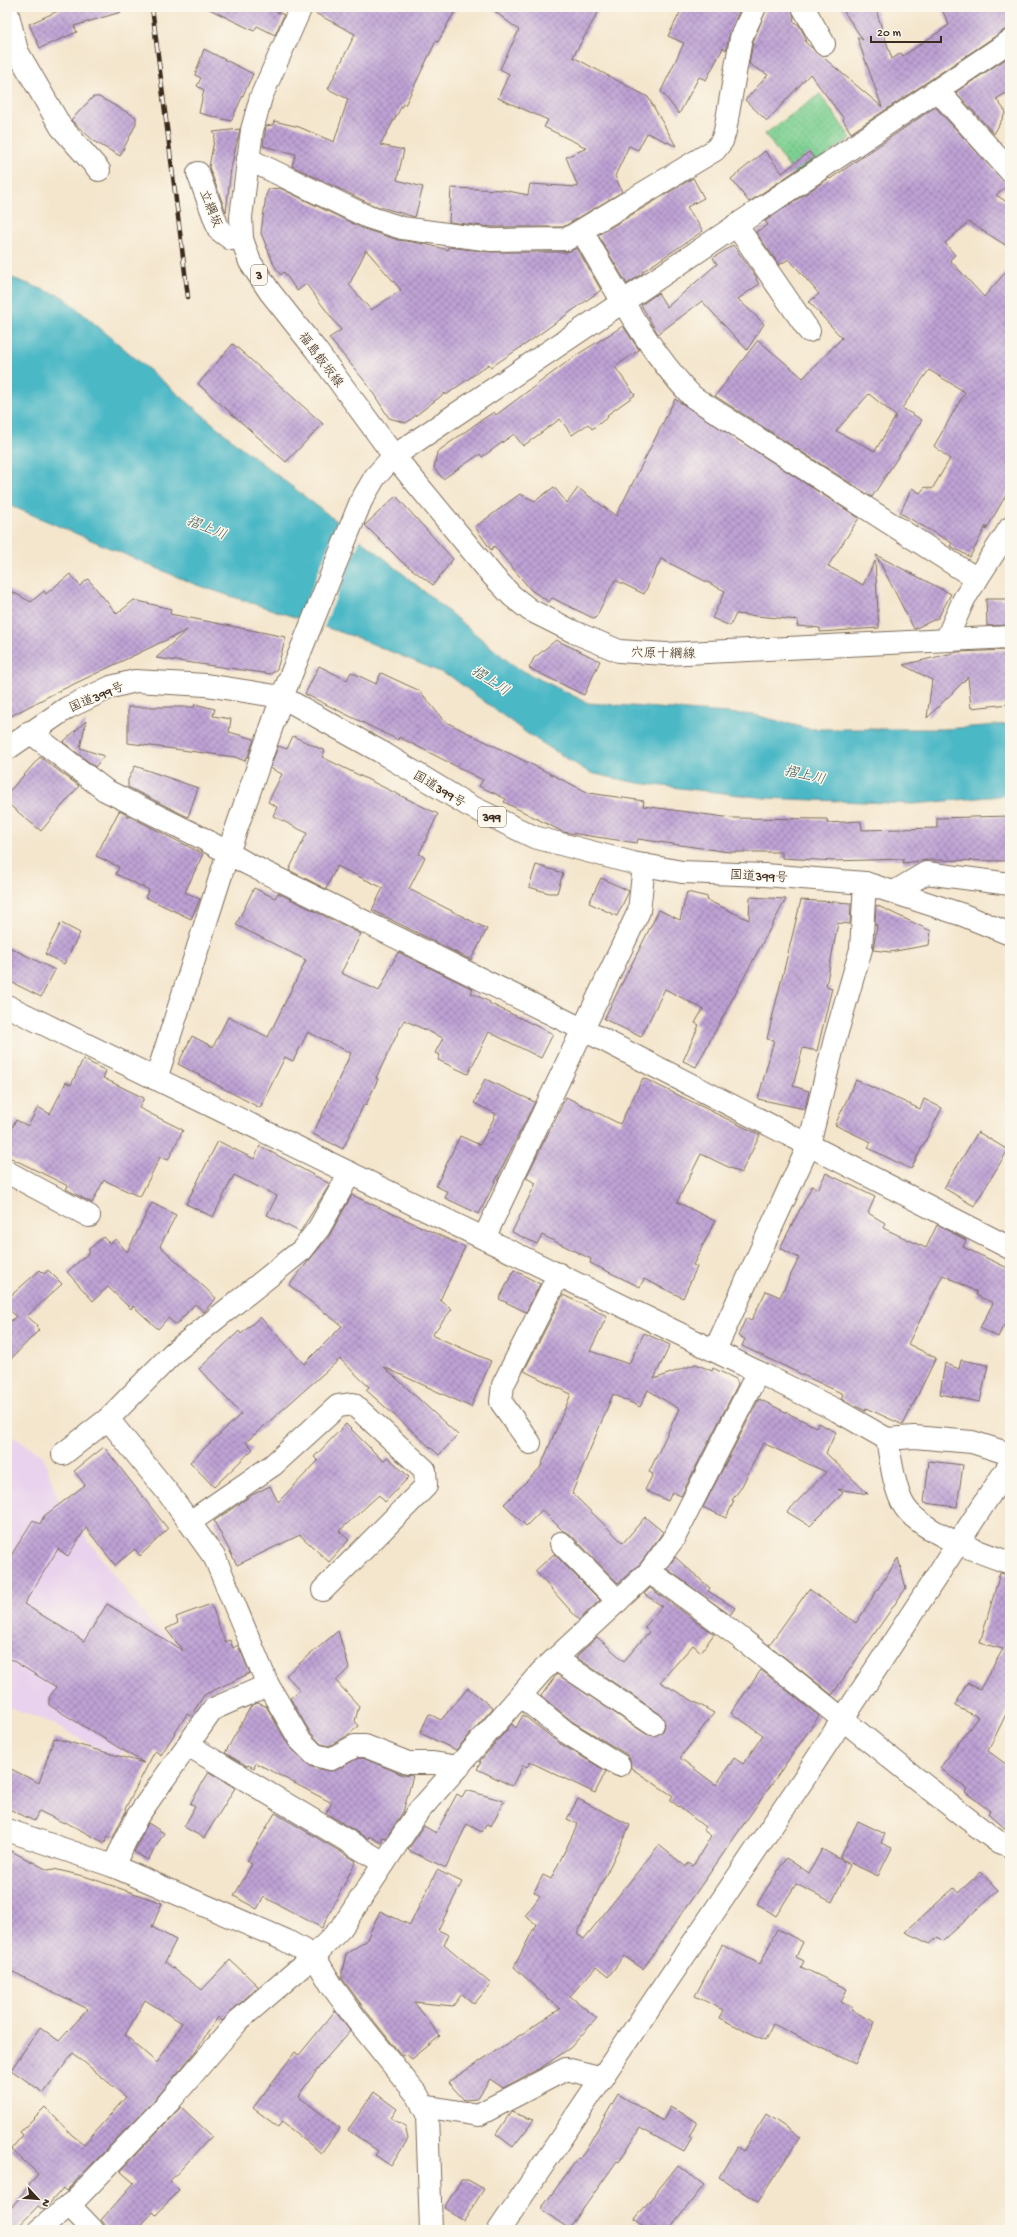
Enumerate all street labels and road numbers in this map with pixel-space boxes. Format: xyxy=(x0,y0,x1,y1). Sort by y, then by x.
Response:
street label: 立綱坂 xyxy=(195,188,225,230)
road number: 3 xyxy=(251,265,267,285)
street label: 福島飯坂線 xyxy=(294,330,346,392)
street label: 穴原十綱線 xyxy=(630,645,697,663)
street label: 国道399号 xyxy=(67,679,127,717)
street label: 国道399号 xyxy=(410,768,468,812)
road number: 399 xyxy=(478,807,506,827)
street label: 国道399号 xyxy=(729,867,789,887)

